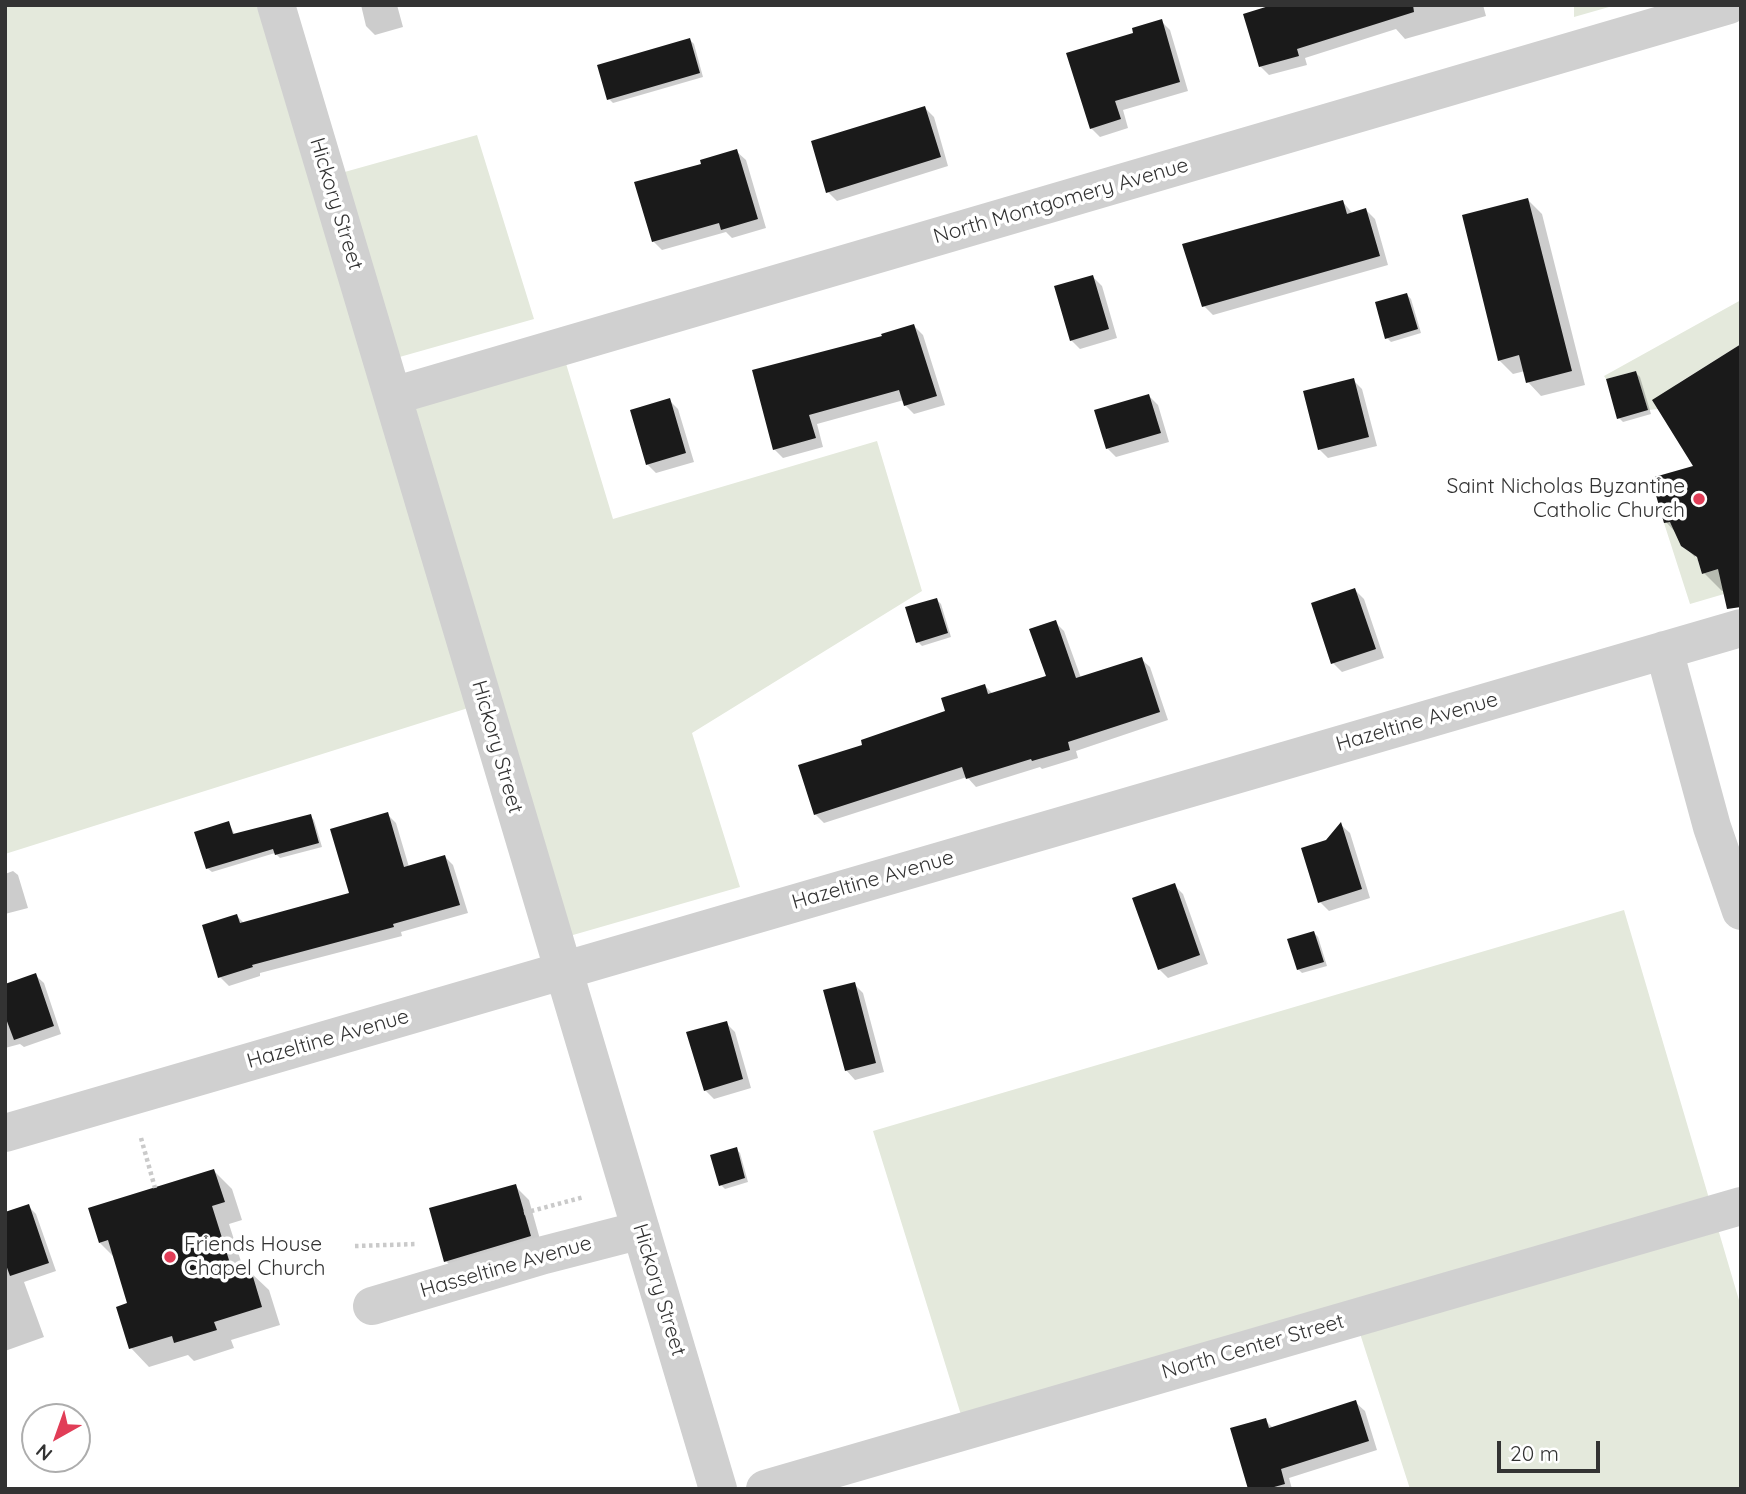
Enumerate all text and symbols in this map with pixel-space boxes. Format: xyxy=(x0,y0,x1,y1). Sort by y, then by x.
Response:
street label: Hickory Street xyxy=(304,135,368,273)
street label: North Montgomery Avenue xyxy=(931,153,1191,249)
place label: Saint Nicholas Byzantine Catholic Church xyxy=(1446,474,1685,524)
marker: Saint Nicholas Byzantine Catholic Church xyxy=(1691,491,1707,507)
street label: Hickory Street xyxy=(466,678,528,816)
street label: Hazeltine Avenue xyxy=(1333,687,1501,757)
street label: Hazeltine Avenue xyxy=(789,845,957,915)
street label: Hazeltine Avenue xyxy=(244,1004,412,1074)
street label: Hickory Street xyxy=(627,1221,691,1359)
street label: Hasseltine Avenue xyxy=(417,1230,595,1304)
place label: Friends House Chapel Church xyxy=(184,1232,326,1282)
marker: Friends House Chapel Church xyxy=(162,1249,178,1265)
street label: North Center Street xyxy=(1159,1309,1347,1385)
north arrow xyxy=(21,1403,91,1473)
scale bar xyxy=(1501,1428,1604,1472)
text: N xyxy=(31,1439,57,1466)
text: 20 m xyxy=(1510,1440,1559,1466)

